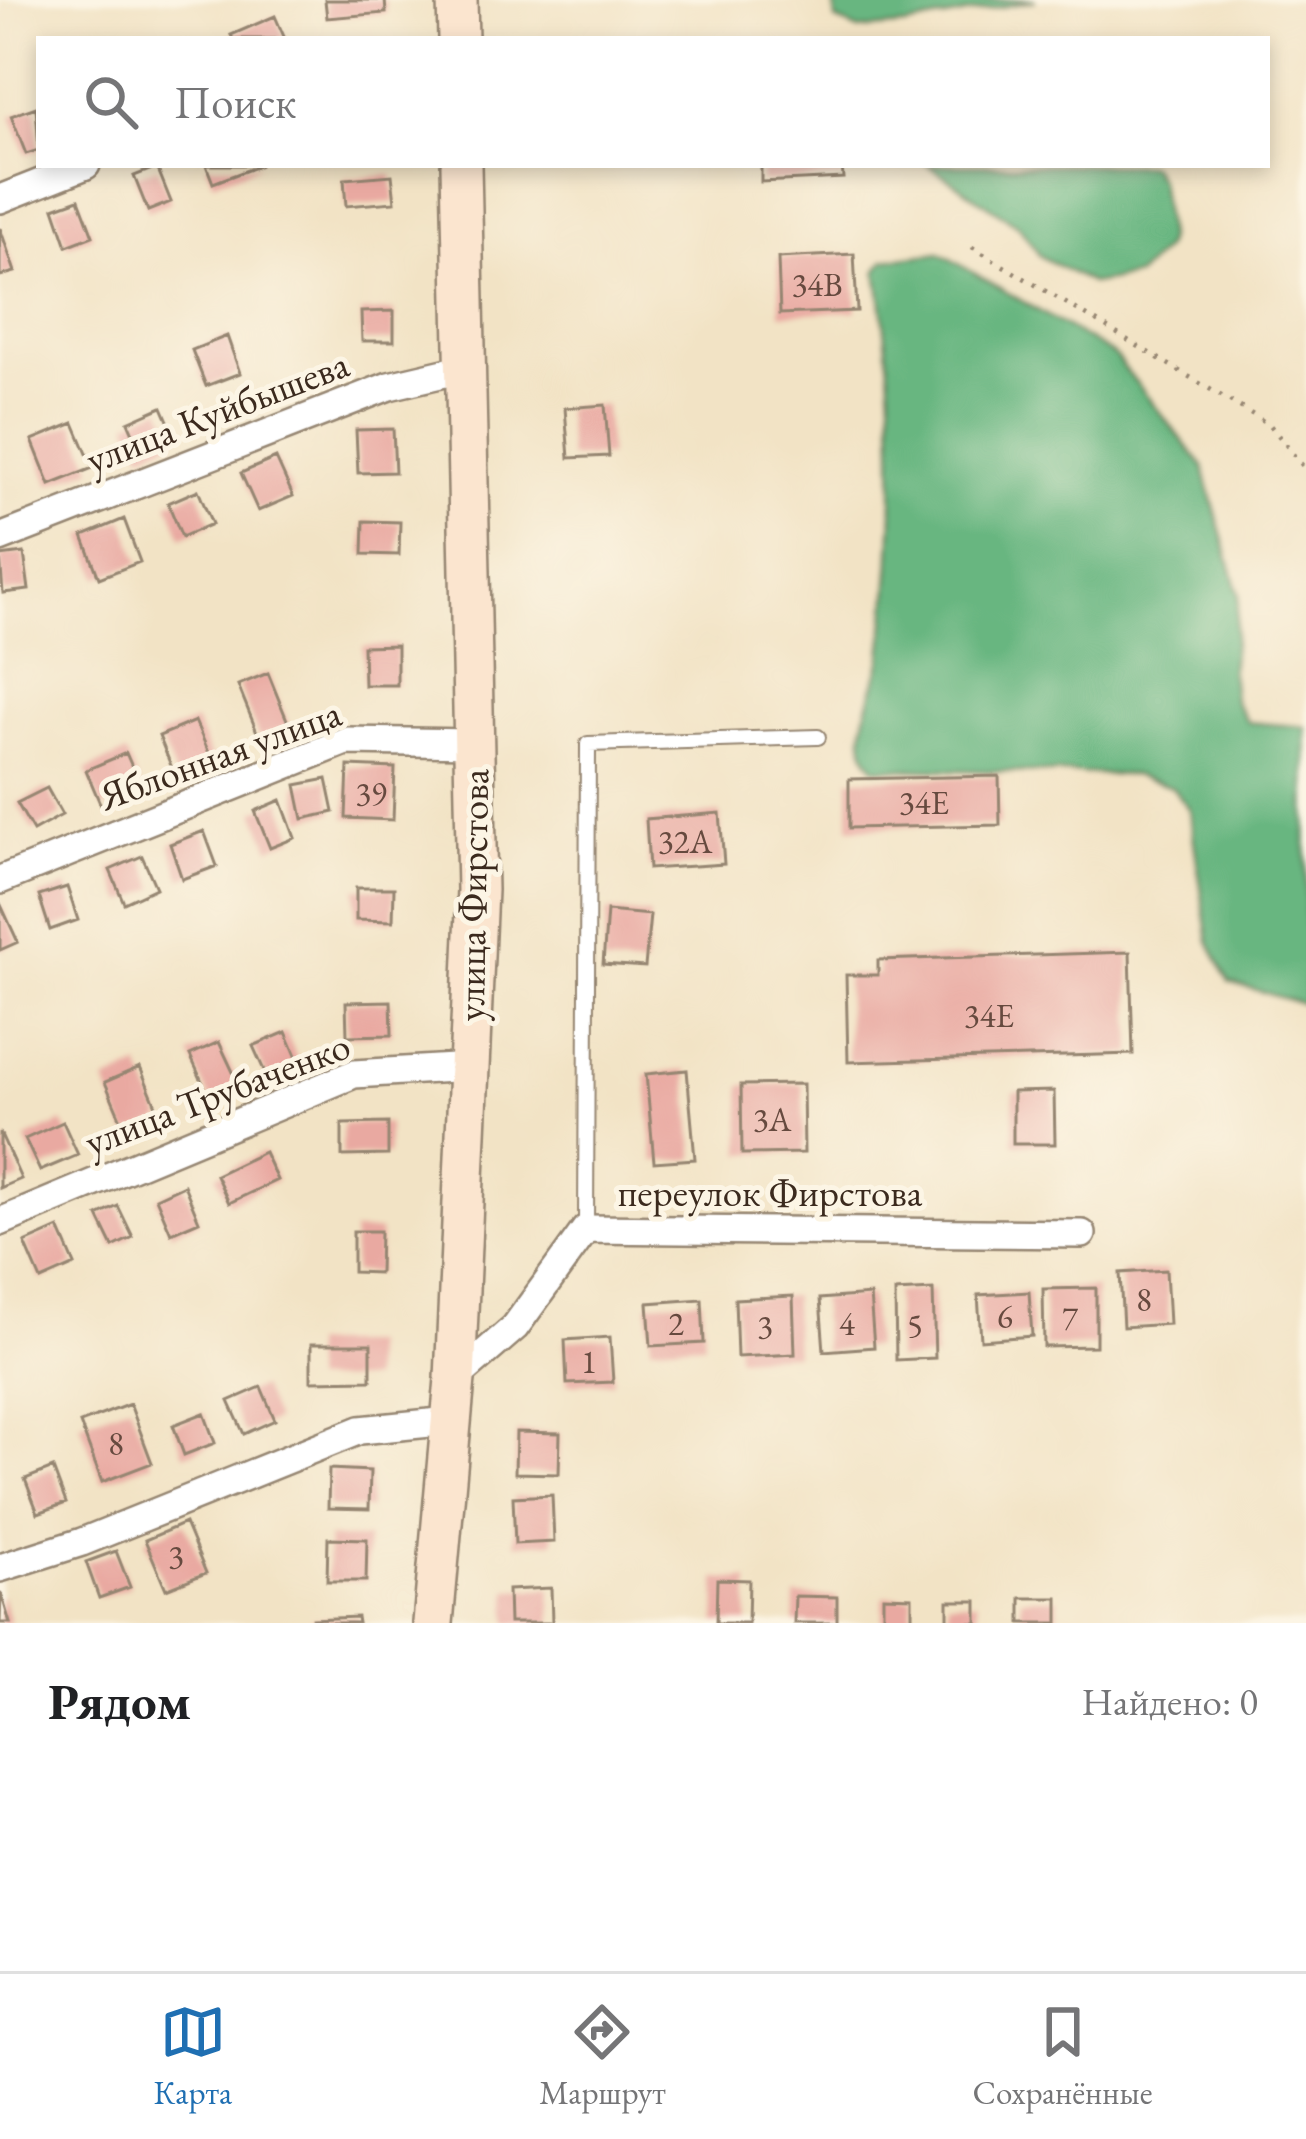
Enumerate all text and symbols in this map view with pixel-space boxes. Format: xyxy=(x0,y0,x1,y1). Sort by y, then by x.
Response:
search box xyxy=(36,36,1270,168)
icon: search xyxy=(78,69,144,135)
text: Поиск xyxy=(174,73,296,131)
house number: 34В xyxy=(791,263,843,306)
street label: улица Куйбышева xyxy=(79,338,356,485)
street label: Яблонная улица xyxy=(91,687,348,822)
street label: улица Фирстова xyxy=(445,768,500,1022)
house number: 39 xyxy=(355,772,387,815)
house number: 34Е xyxy=(899,781,949,824)
house number: 32А xyxy=(658,820,712,863)
house number: 34Е xyxy=(964,994,1014,1037)
street label: улица Трубаченко xyxy=(77,1019,357,1167)
house number: 3А xyxy=(753,1098,791,1141)
street label: переулок Фирстова xyxy=(618,1167,923,1218)
house number: 8 xyxy=(1136,1278,1152,1321)
house number: 6 xyxy=(997,1295,1013,1338)
house number: 7 xyxy=(1062,1297,1078,1340)
house number: 2 xyxy=(668,1302,684,1345)
house number: 4 xyxy=(839,1302,855,1345)
house number: 5 xyxy=(907,1304,923,1347)
house number: 3 xyxy=(757,1305,773,1348)
house number: 1 xyxy=(581,1340,597,1383)
house number: 8 xyxy=(108,1422,124,1465)
house number: 3 xyxy=(168,1535,184,1578)
text: Рядом xyxy=(48,1668,191,1734)
text: Найдено: 0 xyxy=(1081,1676,1258,1727)
tab: Карта xyxy=(153,1999,232,2114)
tab: Маршрут xyxy=(539,1999,666,2114)
tab: Сохранённые xyxy=(973,1999,1153,2114)

